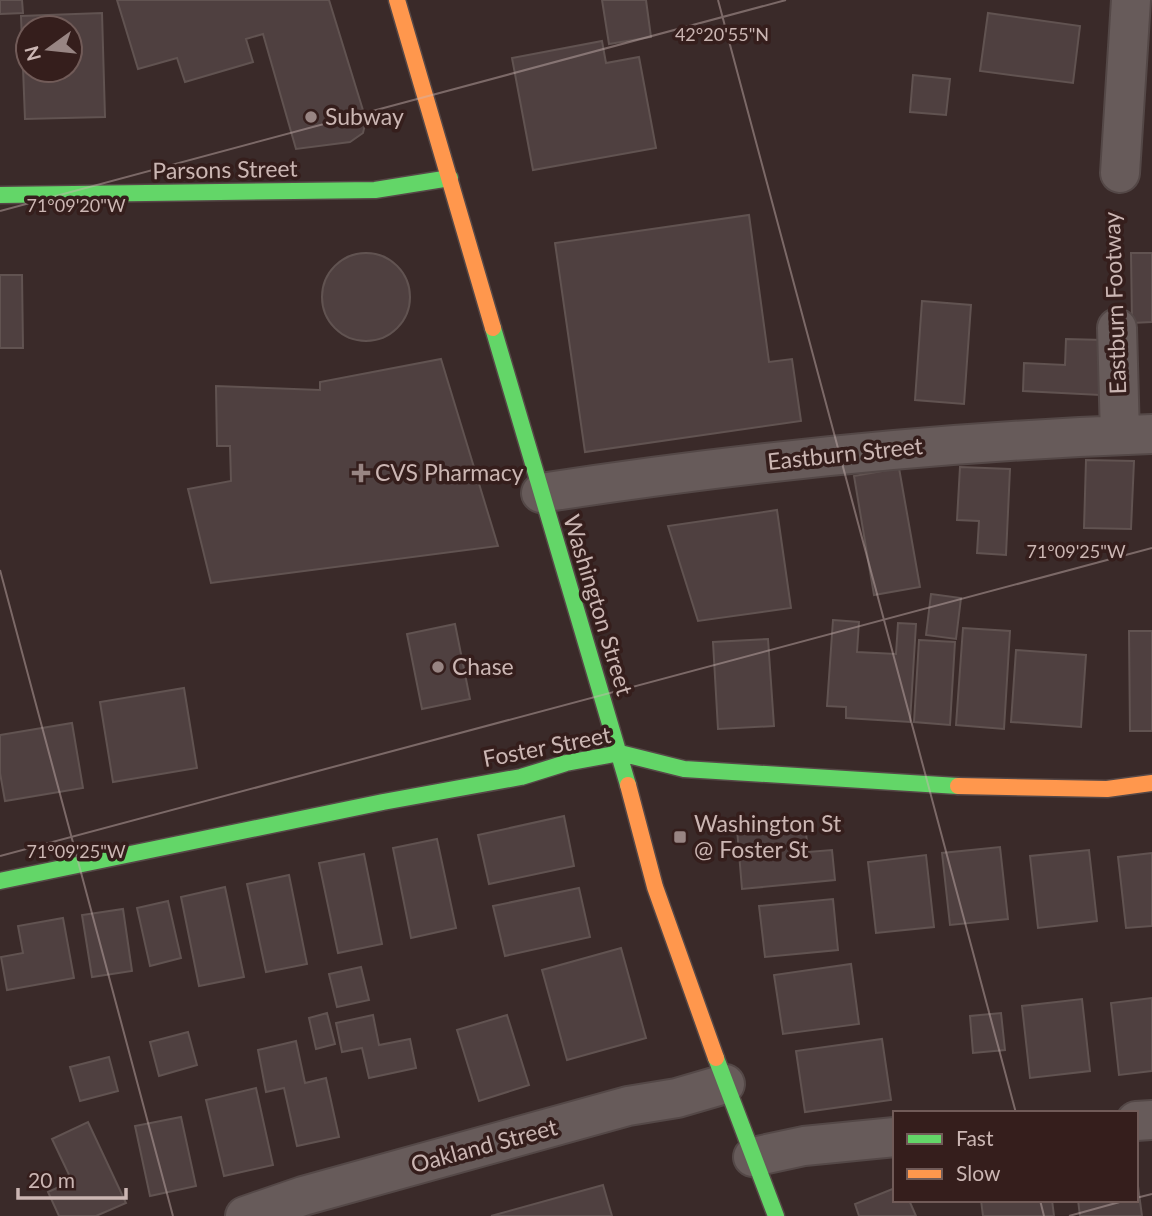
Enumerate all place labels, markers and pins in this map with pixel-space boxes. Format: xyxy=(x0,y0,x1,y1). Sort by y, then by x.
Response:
place label: Subway xyxy=(325,102,404,130)
marker: Subway xyxy=(303,109,319,125)
place label: CVS Pharmacy xyxy=(375,458,524,486)
marker: CVS Pharmacy xyxy=(353,465,369,481)
place label: Chase xyxy=(452,652,514,680)
marker: Chase xyxy=(430,659,446,675)
place label: Washington St @ Foster St xyxy=(694,809,842,863)
marker: Washington St @ Foster St xyxy=(672,829,688,845)

